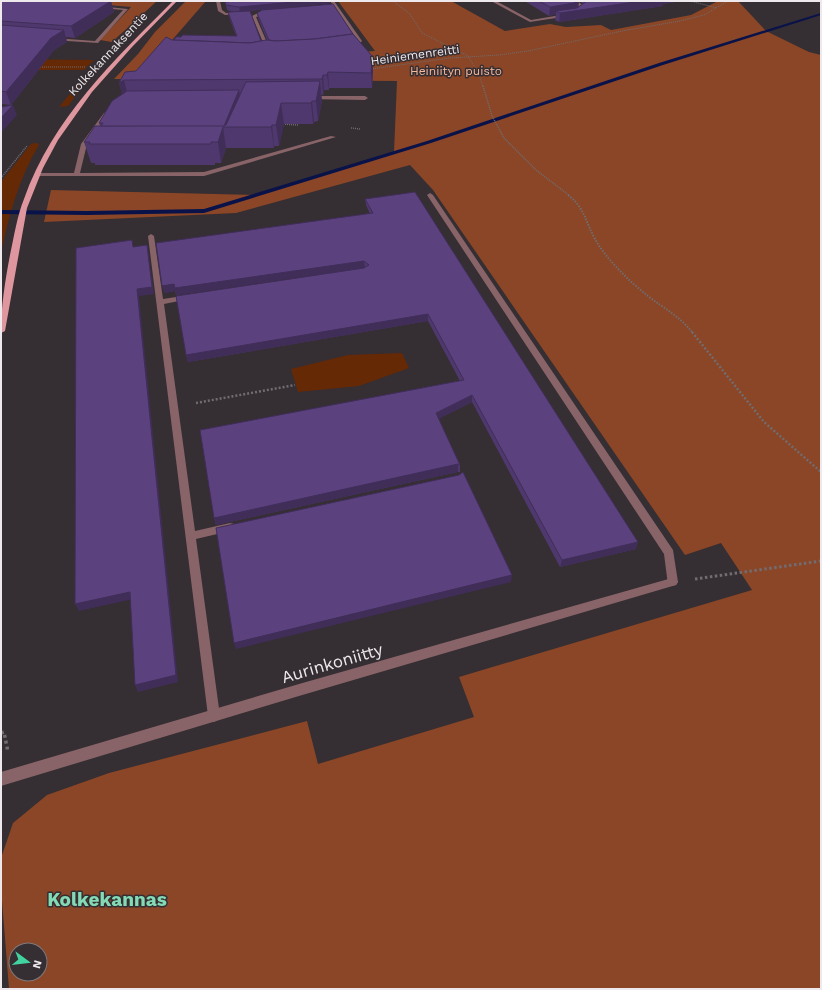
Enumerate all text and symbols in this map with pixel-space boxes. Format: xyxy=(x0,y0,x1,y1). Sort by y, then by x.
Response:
street label: Kolkekannaksentie xyxy=(66,9,150,99)
street label: Heiniemenreitti xyxy=(370,42,460,68)
park label: Heiniityn puisto xyxy=(410,64,502,78)
street label: Aurinkoniitty xyxy=(279,639,385,687)
district label: Kolkekannas xyxy=(47,888,167,911)
north arrow xyxy=(8,942,48,982)
text: N xyxy=(30,959,45,970)

